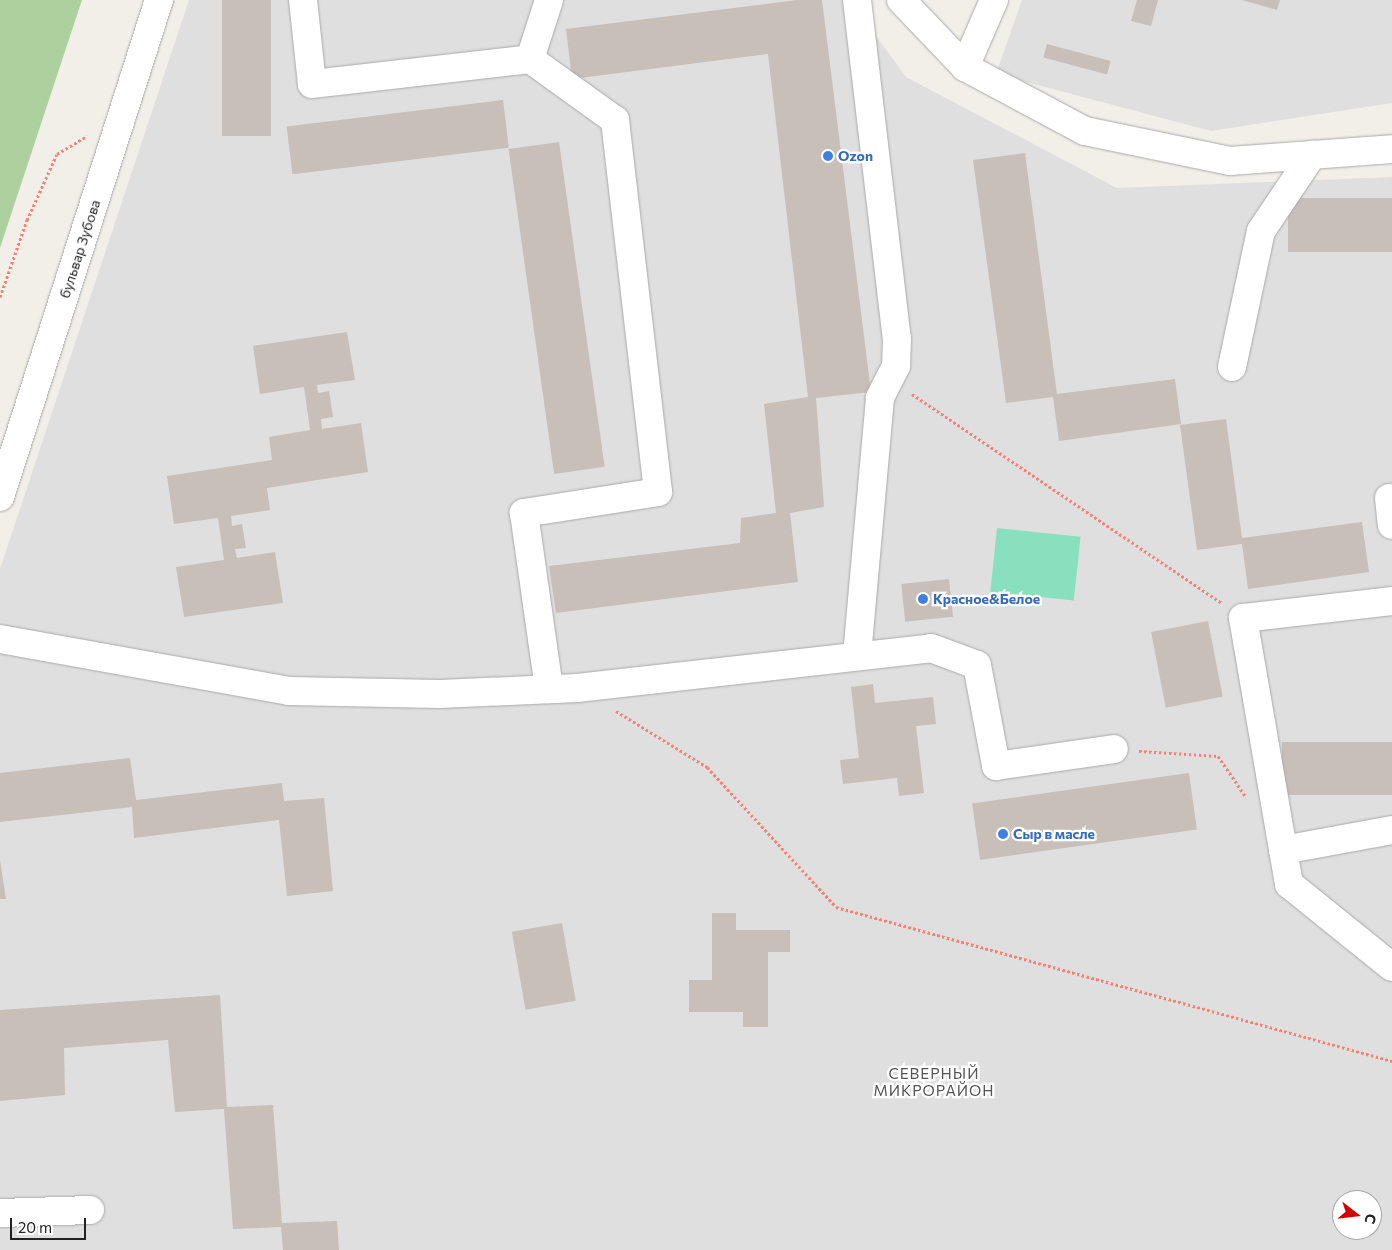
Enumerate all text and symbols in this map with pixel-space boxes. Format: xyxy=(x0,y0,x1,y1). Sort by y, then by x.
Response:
place label: Ozon xyxy=(838,148,873,164)
marker: Ozon xyxy=(822,150,834,162)
street label: бульвар Зубова xyxy=(56,198,104,300)
place label: Красное&Белое xyxy=(933,591,1040,607)
marker: Красное&Белое xyxy=(917,593,929,605)
place label: Сыр в масле xyxy=(1013,826,1095,842)
marker: Сыр в масле xyxy=(997,828,1009,840)
district label: СЕВЕРНЫЙ МИКРОРАЙОН xyxy=(872,1064,996,1099)
north arrow xyxy=(1332,1190,1382,1240)
scale bar xyxy=(12,1208,89,1240)
text: С xyxy=(1361,1212,1380,1226)
text: 20 m xyxy=(18,1218,52,1236)

